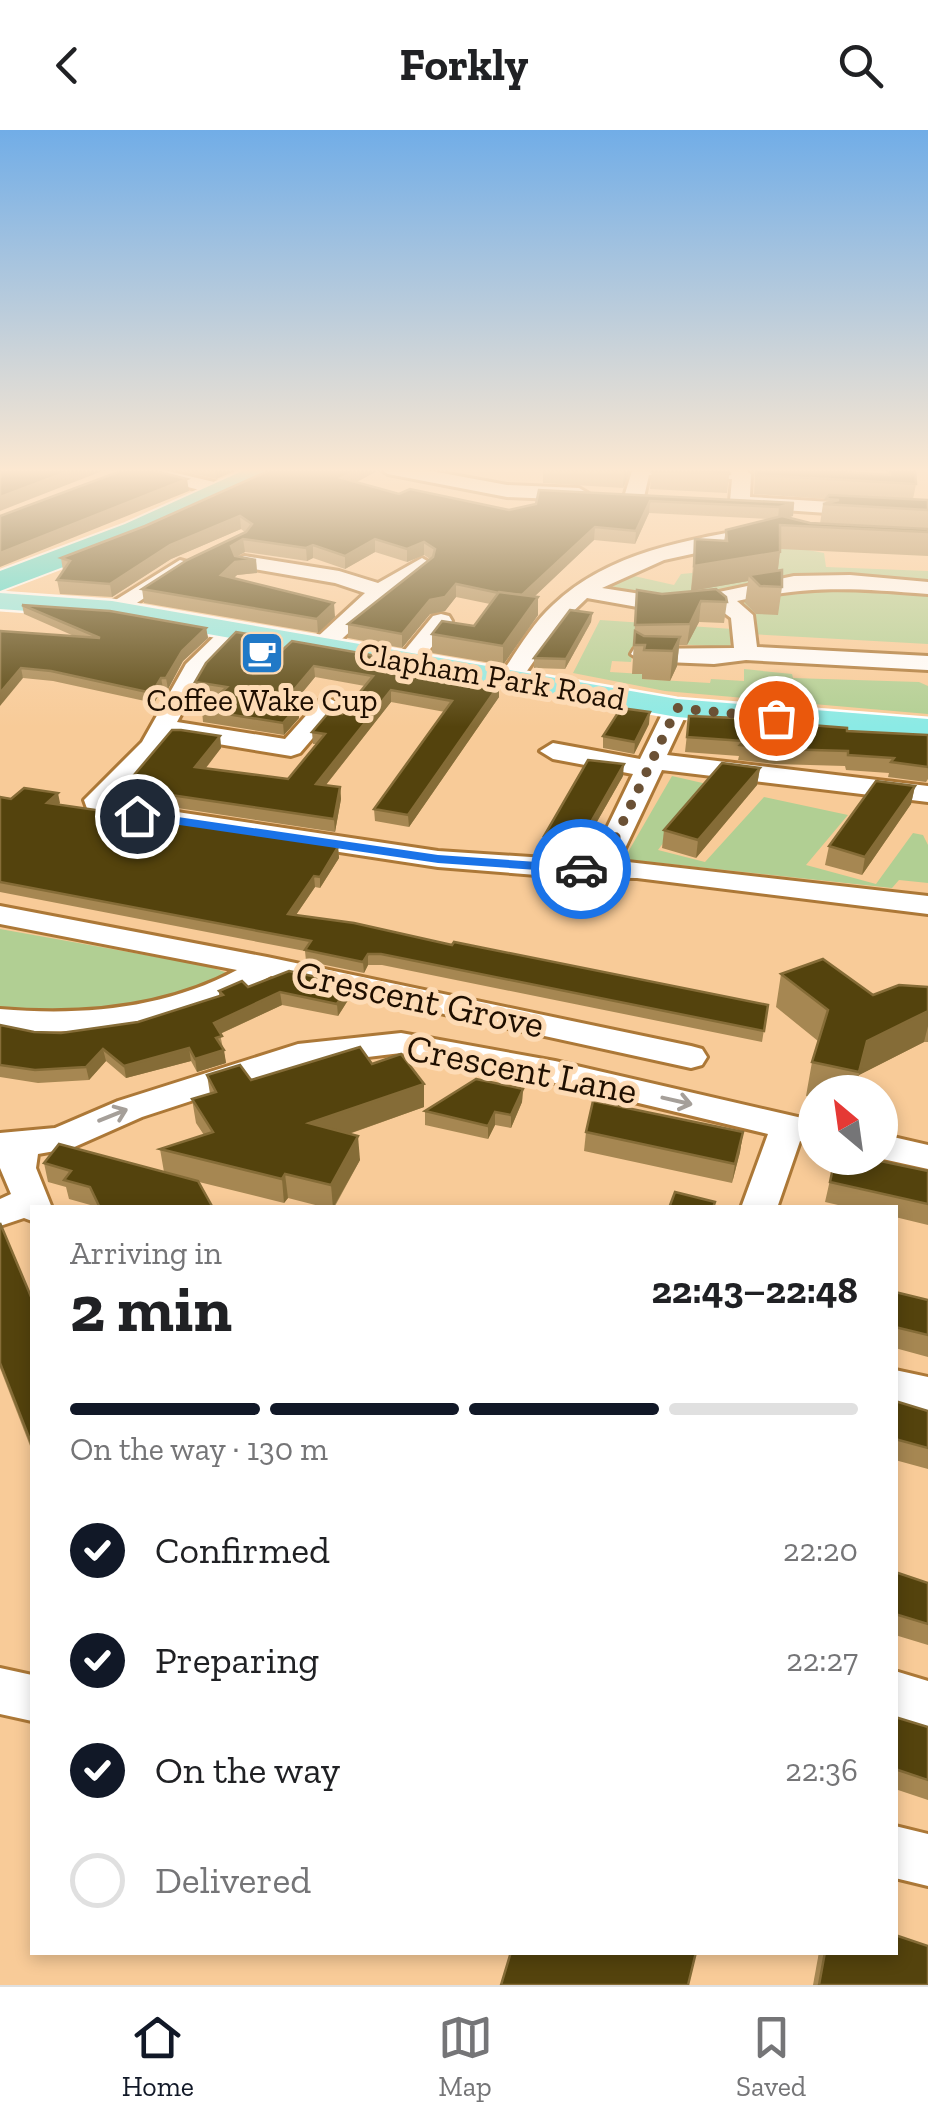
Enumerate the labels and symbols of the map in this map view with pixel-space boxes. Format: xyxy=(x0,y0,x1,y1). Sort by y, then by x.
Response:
cafe icon: Coffee Wake Cup xyxy=(239,630,285,676)
street label: Clapham Park Road xyxy=(356,634,629,718)
pin xyxy=(734,676,819,761)
place label: Coffee Wake Cup xyxy=(146,681,378,719)
pin xyxy=(95,774,180,859)
courier xyxy=(531,819,631,919)
street label: Crescent Grove xyxy=(292,950,548,1048)
street label: Crescent Lane xyxy=(403,1024,641,1114)
north arrow xyxy=(798,1075,898,1175)
one-way arrow xyxy=(660,1093,692,1111)
one-way arrow xyxy=(98,1105,128,1123)

